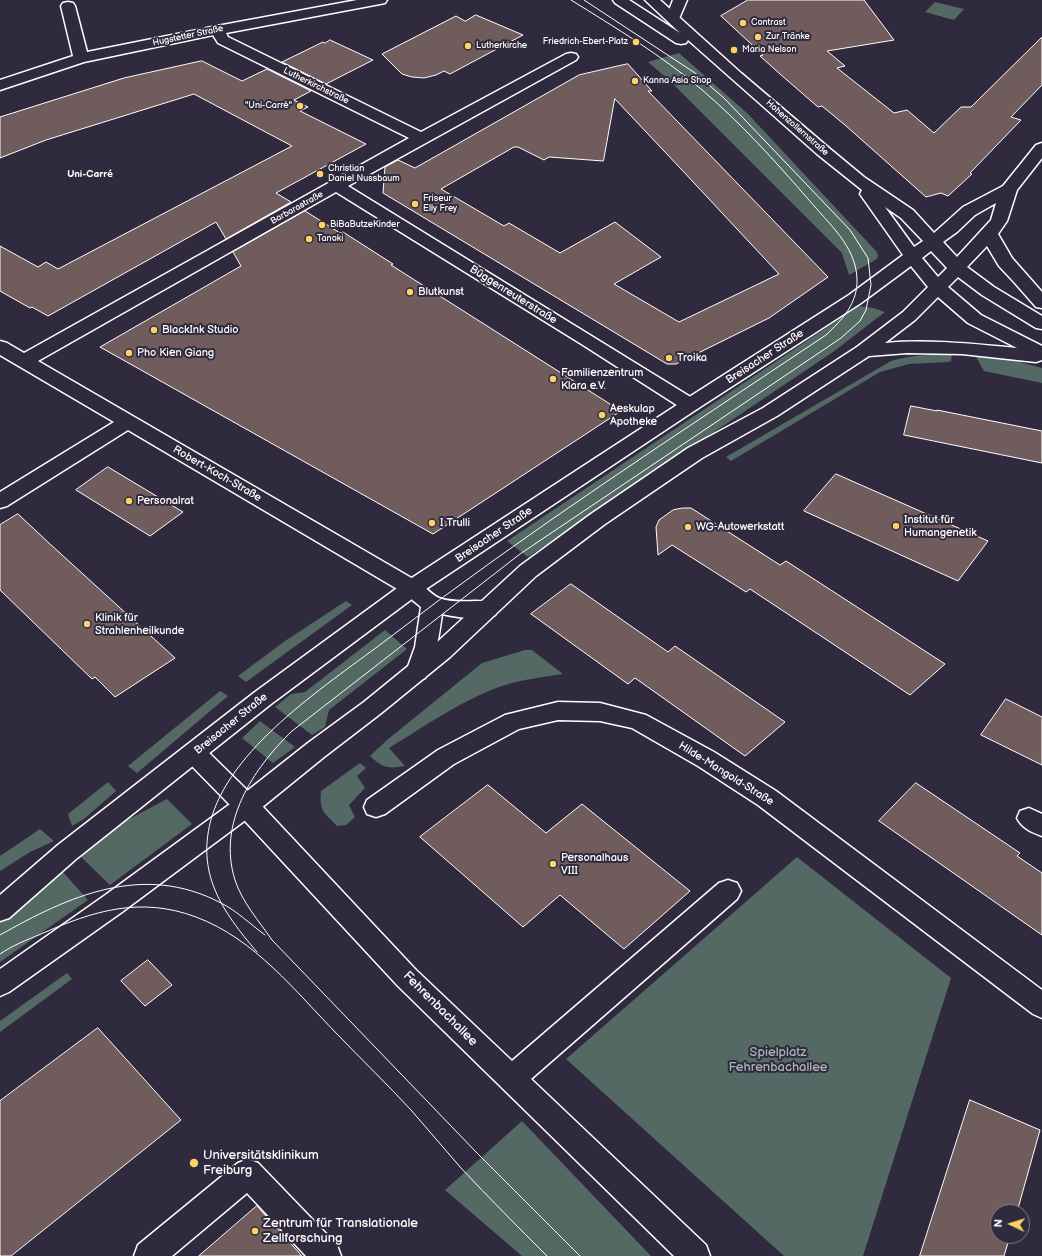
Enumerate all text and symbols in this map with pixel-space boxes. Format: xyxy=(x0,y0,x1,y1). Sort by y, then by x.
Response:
marker: Contrast xyxy=(738,18,748,28)
place label: Contrast xyxy=(751,18,786,28)
street label: Hugstetter Straße xyxy=(152,23,224,49)
marker: Zur Tränke xyxy=(753,32,763,42)
place label: Zur Tränke xyxy=(766,32,810,42)
place label: Friedrich-Ebert-Platz xyxy=(543,37,628,47)
marker: Friedrich-Ebert-Platz xyxy=(631,37,641,47)
marker: Lutherkirche xyxy=(463,41,473,51)
place label: Lutherkirche xyxy=(476,41,527,51)
marker: Maria Nelson xyxy=(729,45,739,55)
place label: Maria Nelson xyxy=(742,45,796,55)
street label: Lutherkirchstraße xyxy=(281,65,351,107)
marker: Kanna Asia Shop xyxy=(630,76,640,86)
place label: Kanna Asia Shop xyxy=(643,76,711,86)
street label: Hohenzollernstraße xyxy=(763,98,831,158)
place label: "Uni-Carré" xyxy=(245,101,292,111)
marker: "Uni-Carré" xyxy=(295,101,305,111)
place label: Christian Daniel Nussbaum xyxy=(328,164,400,185)
district label: Uni-Carré xyxy=(67,168,113,180)
marker: Christian Daniel Nussbaum xyxy=(315,169,325,179)
street label: Barbarastraße xyxy=(269,189,325,227)
place label: Friseur Elly Frey xyxy=(423,194,457,215)
marker: Friseur Elly Frey xyxy=(410,199,420,209)
marker: BiBaButzeKinder xyxy=(317,220,327,230)
place label: BiBaButzeKinder xyxy=(330,220,400,230)
marker: Tanoki xyxy=(304,234,314,244)
place label: Tanoki xyxy=(317,234,343,244)
street label: Büggenreuterstraße xyxy=(467,263,559,327)
place label: Blutkunst xyxy=(418,285,464,299)
marker: Blutkunst xyxy=(405,287,415,297)
place label: BlackInk Studio xyxy=(162,323,239,337)
marker: BlackInk Studio xyxy=(149,325,159,335)
street label: Breisacher Straße xyxy=(724,327,806,387)
place label: Pho Kien Giang xyxy=(137,346,214,360)
marker: Pho Kien Giang xyxy=(124,348,134,358)
place label: Troika xyxy=(677,351,707,365)
marker: Troika xyxy=(664,353,674,363)
place label: Familienzentrum Klara e.V. xyxy=(561,366,643,392)
marker: Familienzentrum Klara e.V. xyxy=(548,374,558,384)
place label: Aeskulap Apotheke xyxy=(610,402,657,428)
marker: Aeskulap Apotheke xyxy=(597,410,607,420)
street label: Robert-Koch-Straße xyxy=(170,443,264,505)
place label: Personalrat xyxy=(137,494,194,508)
marker: Personalrat xyxy=(124,496,134,506)
street label: Breisacher Straße xyxy=(453,504,535,566)
place label: Institut für Humangenetik xyxy=(904,513,977,539)
place label: I Trulli xyxy=(440,516,470,530)
marker: I Trulli xyxy=(427,518,437,528)
place label: WG-Autowerkstatt xyxy=(696,520,784,534)
marker: Institut für Humangenetik xyxy=(891,521,901,531)
marker: WG-Autowerkstatt xyxy=(683,522,693,532)
place label: Klinik für Strahlenheilkunde xyxy=(95,611,184,637)
marker: Klinik für Strahlenheilkunde xyxy=(82,619,92,629)
street label: Breisacher Straße xyxy=(192,691,270,757)
street label: Hilde-Mangold-Straße xyxy=(676,739,776,809)
place label: Personalhaus VIII xyxy=(561,851,628,877)
marker: Personalhaus VIII xyxy=(548,859,558,869)
street label: Fehrenbachallee xyxy=(399,968,481,1050)
park label: Spielplatz Fehrenbachallee xyxy=(728,1045,828,1076)
place label: Universitätsklinikum Freiburg xyxy=(203,1148,319,1179)
marker: Universitätsklinikum Freiburg xyxy=(188,1157,200,1169)
north arrow xyxy=(990,1204,1030,1244)
place label: Zentrum für Translationale Zellforschung xyxy=(263,1216,418,1247)
text: N xyxy=(992,1219,1005,1228)
marker: Zentrum für Translationale Zellforschung xyxy=(250,1226,260,1236)

